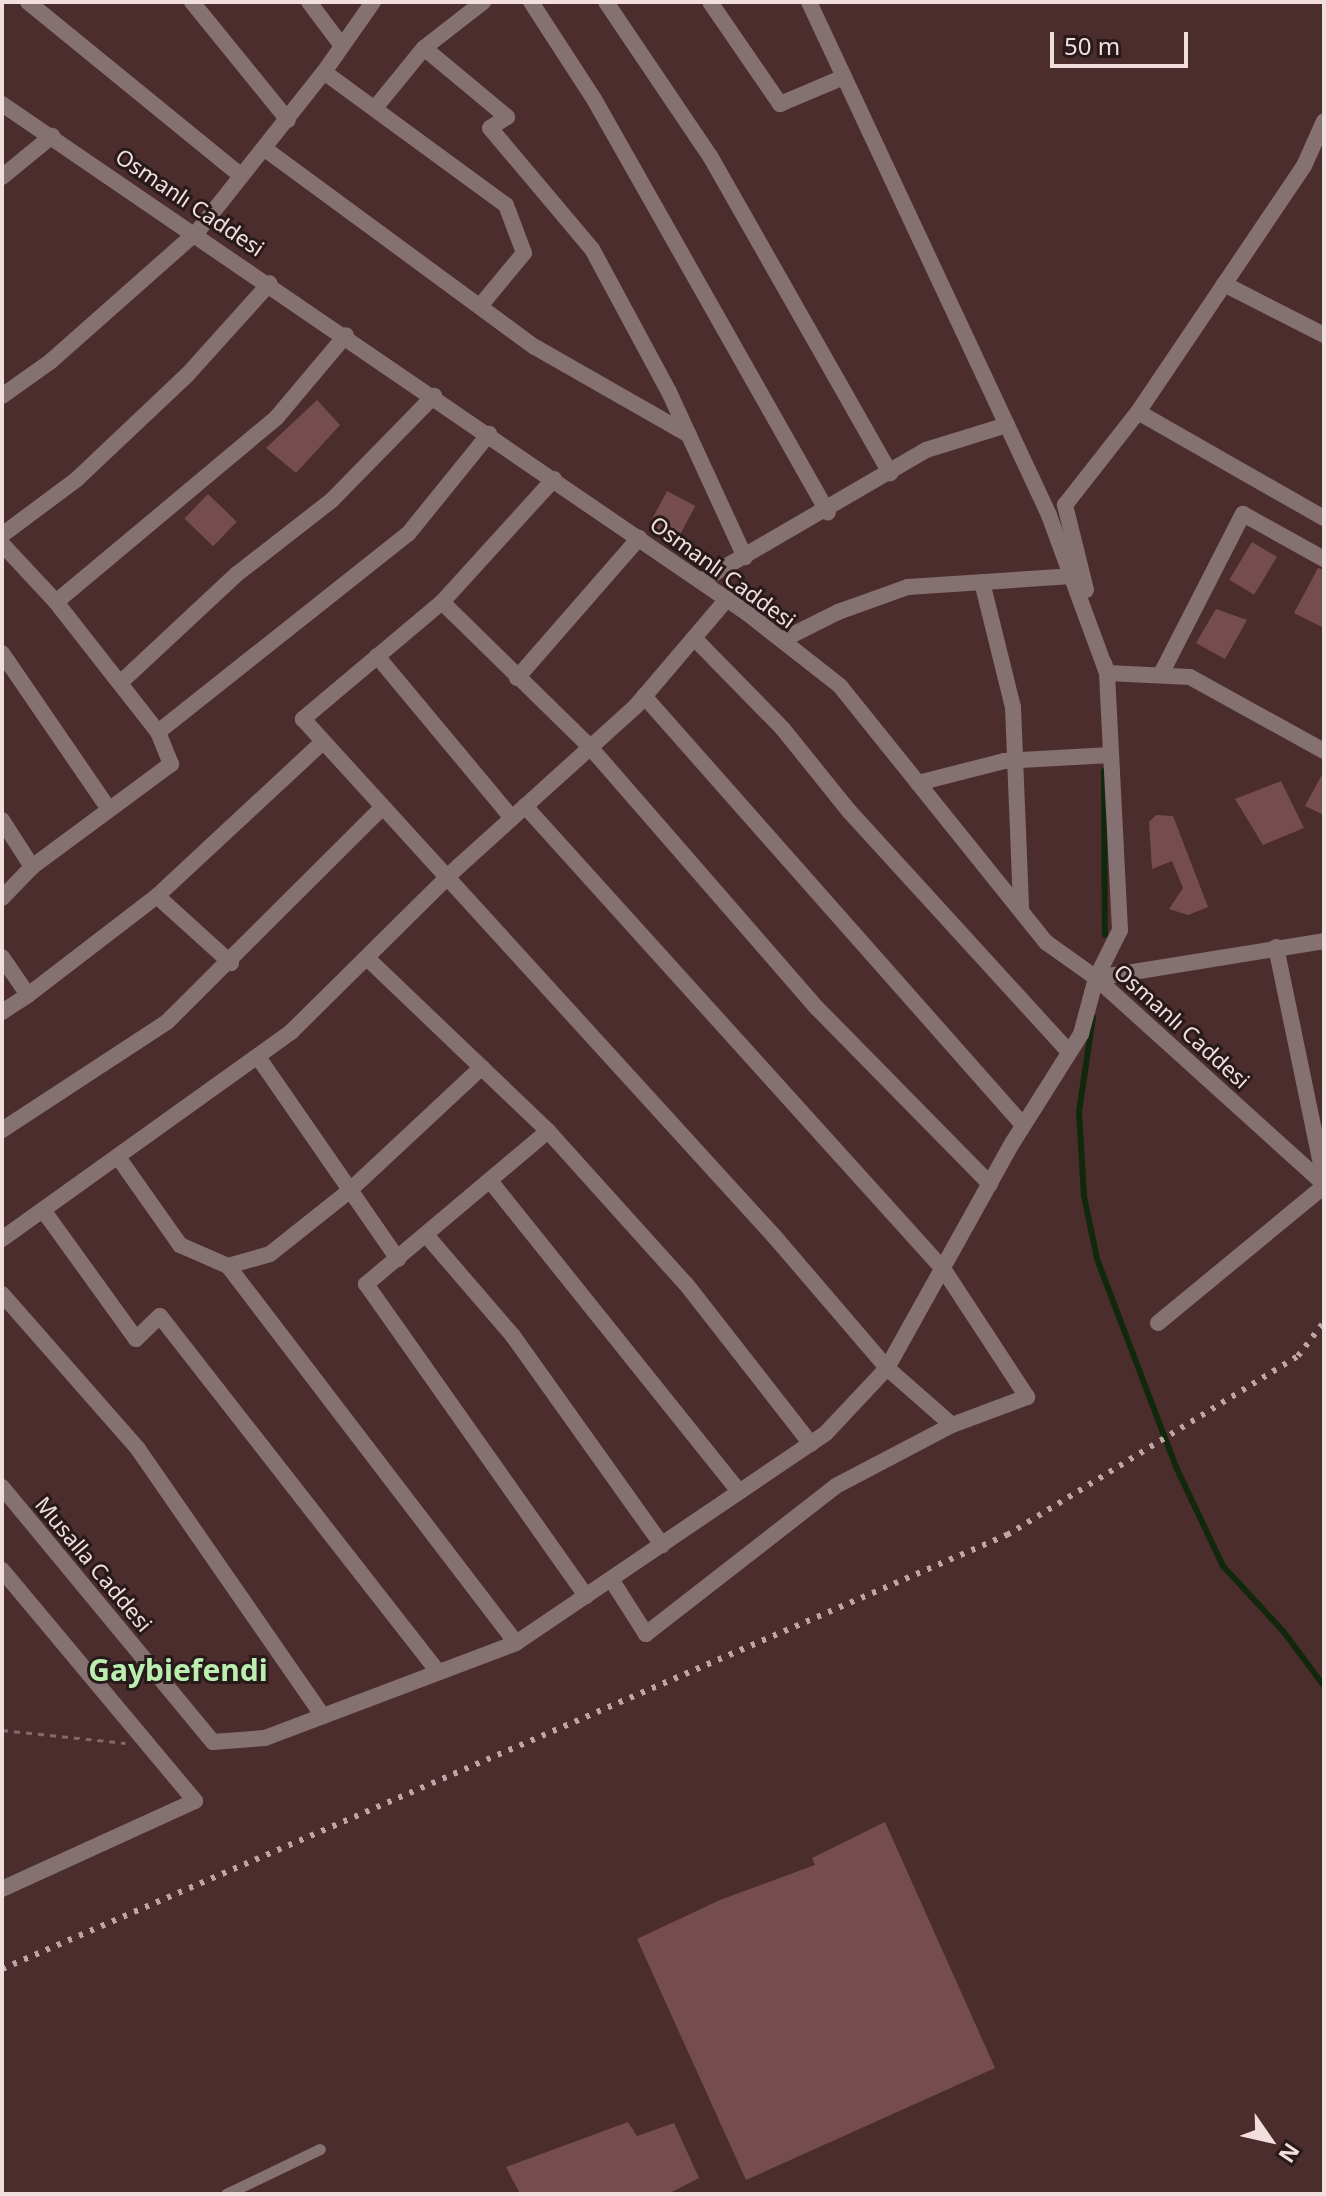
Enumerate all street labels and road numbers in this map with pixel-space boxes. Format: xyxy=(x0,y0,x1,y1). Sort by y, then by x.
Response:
street label: Osmanlı Caddesi xyxy=(111,143,269,261)
street label: Osmanlı Caddesi xyxy=(645,510,801,634)
street label: Osmanlı Caddesi xyxy=(1109,958,1255,1094)
street label: Musalla Caddesi xyxy=(30,1491,158,1637)

